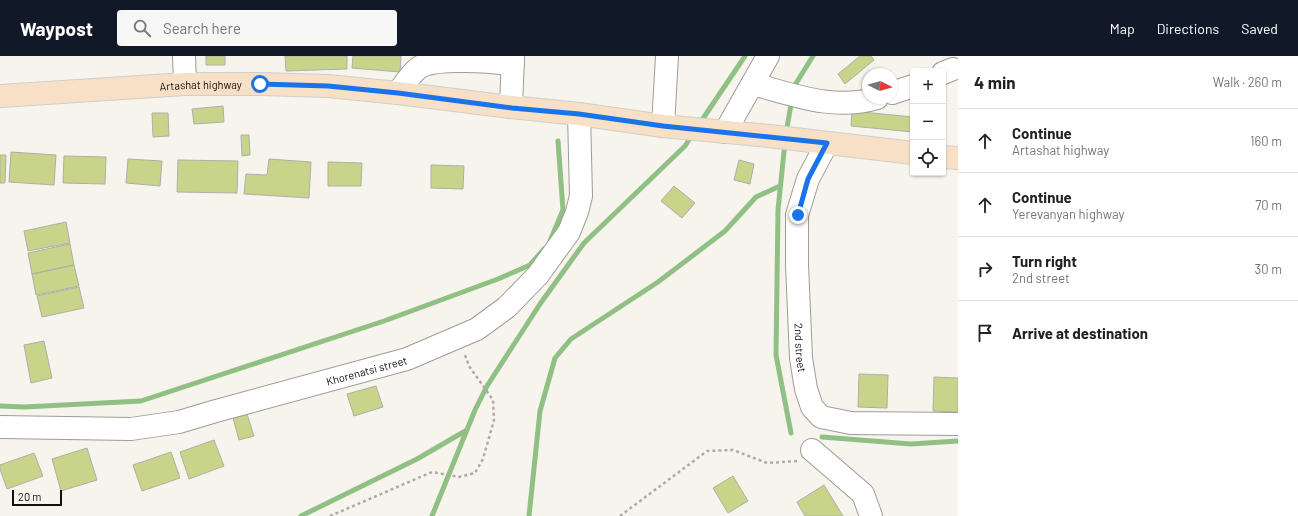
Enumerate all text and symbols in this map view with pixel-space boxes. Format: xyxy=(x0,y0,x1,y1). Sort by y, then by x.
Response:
search box xyxy=(117,10,397,46)
text: Waypost xyxy=(20,17,93,40)
icon: search xyxy=(131,17,153,39)
text: Search here xyxy=(163,19,241,37)
text: Map xyxy=(1110,20,1135,37)
text: Directions xyxy=(1157,20,1219,37)
text: Saved xyxy=(1241,20,1278,37)
north arrow xyxy=(862,68,898,104)
map controls xyxy=(910,68,946,176)
button: + xyxy=(910,68,946,104)
text: 4 min xyxy=(974,72,1016,92)
text: Walk · 260 m xyxy=(1213,74,1282,90)
route start xyxy=(251,75,269,93)
street label: Artashat highway xyxy=(159,78,242,92)
button: − xyxy=(910,104,946,140)
text: Continue xyxy=(1012,124,1072,142)
icon: ahead xyxy=(974,130,996,152)
text: 160 m xyxy=(1250,133,1282,149)
button: locate xyxy=(910,140,946,176)
text: Artashat highway xyxy=(1012,142,1109,158)
text: Continue xyxy=(1012,188,1072,206)
icon: ahead xyxy=(974,194,996,216)
text: 70 m xyxy=(1255,197,1282,213)
route end xyxy=(789,206,807,224)
text: Yerevanyan highway xyxy=(1012,206,1125,222)
text: Turn right xyxy=(1012,252,1077,270)
icon: right xyxy=(974,258,996,280)
text: 30 m xyxy=(1255,261,1282,277)
text: 2nd street xyxy=(1012,270,1070,286)
icon: arrive xyxy=(974,322,996,344)
street label: 2nd street xyxy=(793,323,810,373)
text: Arrive at destination xyxy=(1012,324,1148,342)
street label: Khorenatsi street xyxy=(325,353,408,387)
scale bar xyxy=(12,488,62,507)
text: 20 m xyxy=(18,490,41,503)

